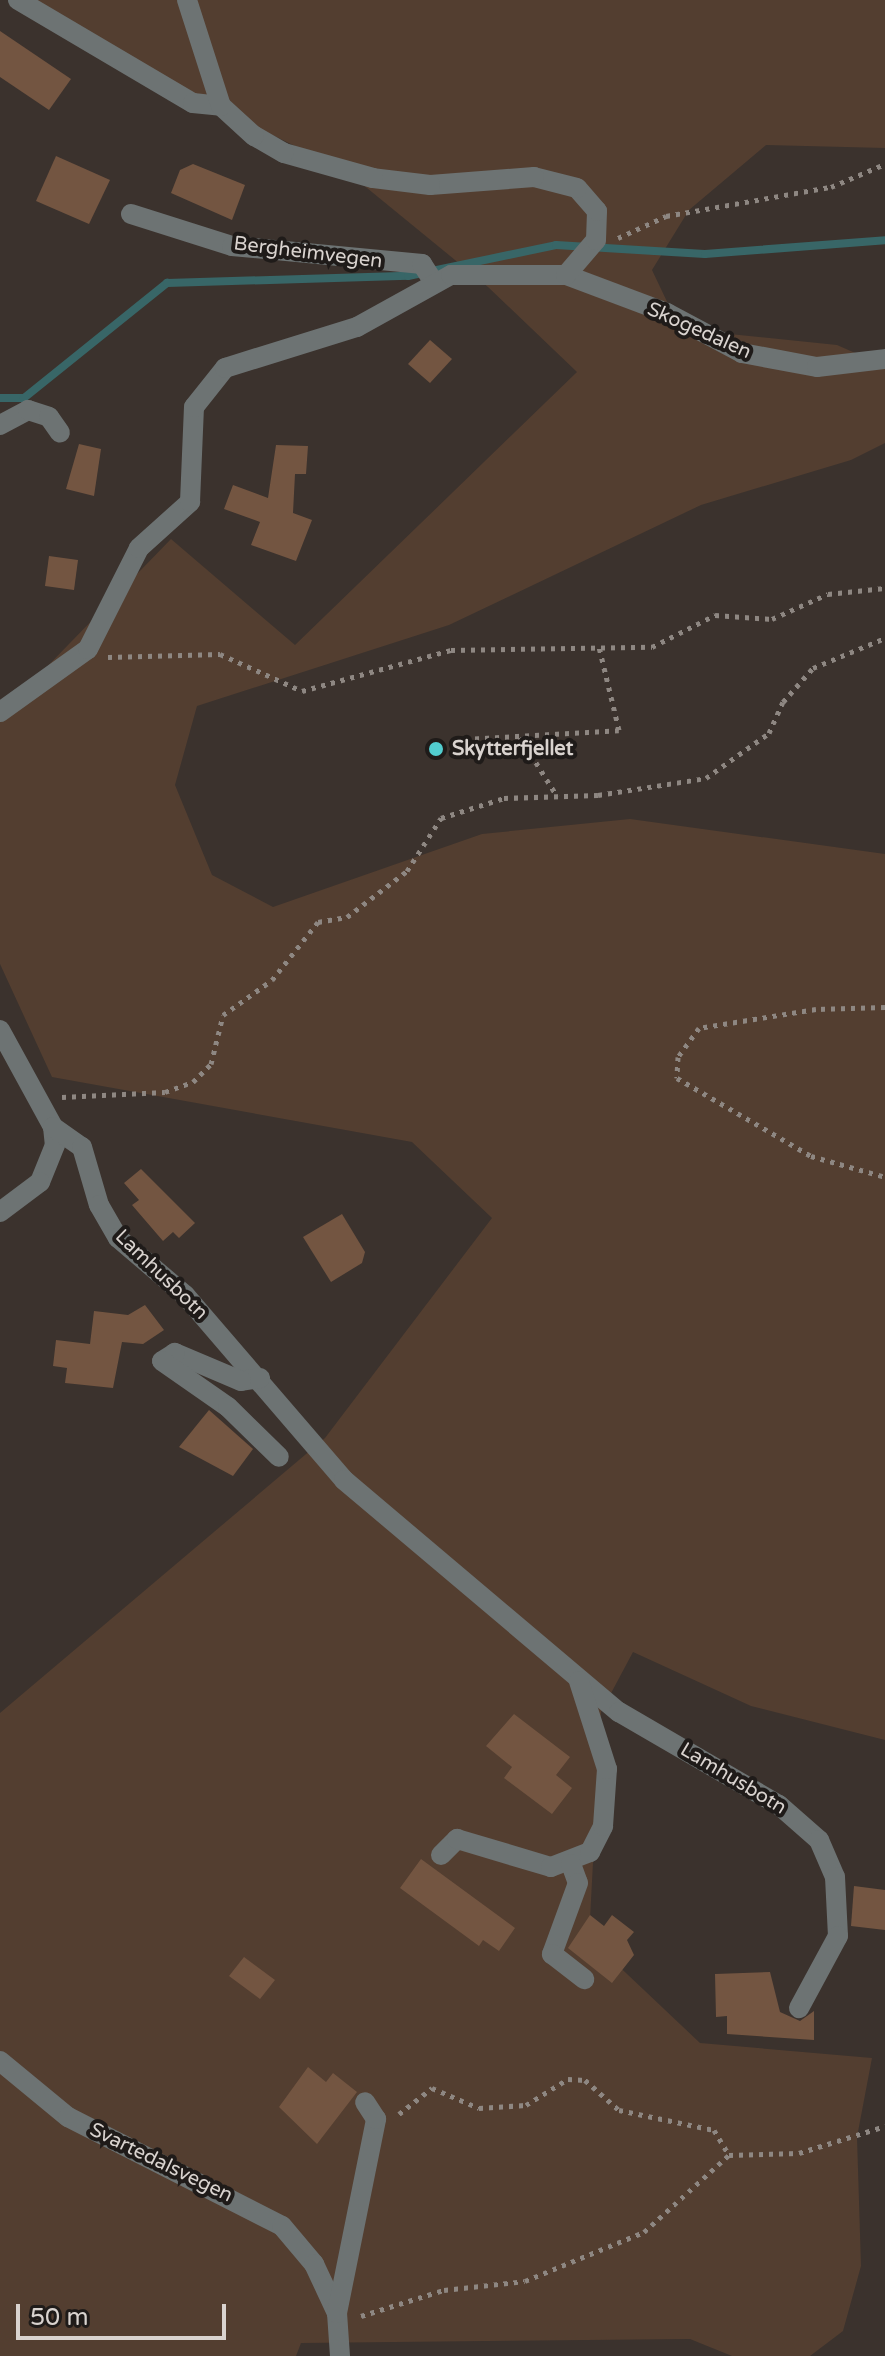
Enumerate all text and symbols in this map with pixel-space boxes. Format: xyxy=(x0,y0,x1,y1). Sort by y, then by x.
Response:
street label: Bergheimvegen xyxy=(232,232,384,274)
street label: Skogedalen xyxy=(643,297,755,365)
place label: Skytterfjellet xyxy=(452,737,573,761)
marker: Skytterfjellet xyxy=(427,740,445,758)
street label: Lamhusbotn xyxy=(110,1225,212,1325)
street label: Lamhusbotn xyxy=(676,1738,790,1820)
street label: Svartedalsvegen xyxy=(86,2118,236,2208)
scale bar xyxy=(20,2288,230,2338)
text: 50 m xyxy=(30,2303,88,2332)

